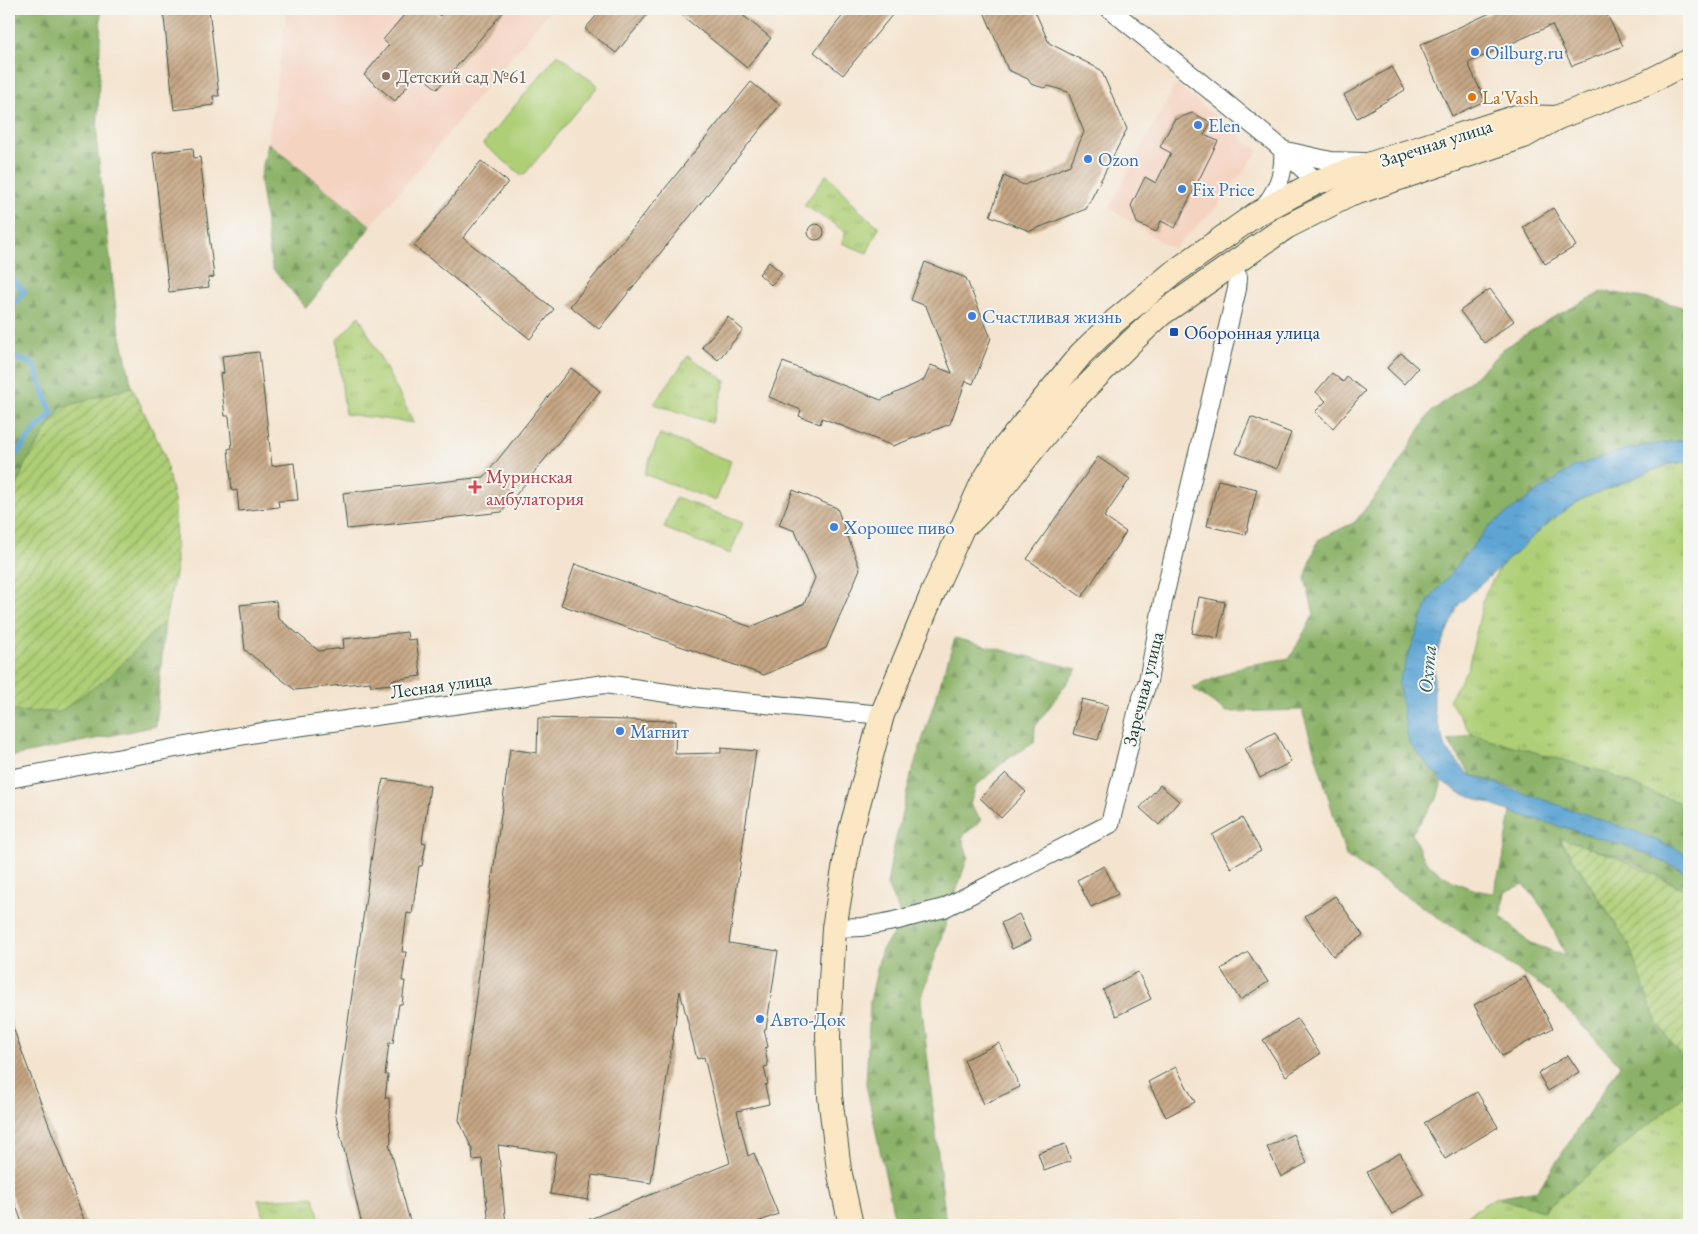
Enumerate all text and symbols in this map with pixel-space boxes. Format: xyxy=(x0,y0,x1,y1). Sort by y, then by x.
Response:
place label: Oilburg.ru xyxy=(1485,40,1564,65)
marker: Oilburg.ru xyxy=(1469,46,1481,58)
place label: Детский сад №61 xyxy=(396,64,527,89)
marker: Детский сад №61 xyxy=(380,70,392,82)
place label: La'Vash xyxy=(1482,85,1539,110)
marker: La'Vash xyxy=(1466,91,1478,103)
place label: Elen xyxy=(1208,113,1241,138)
street label: Заречная улица xyxy=(1376,113,1496,173)
marker: Elen xyxy=(1192,119,1204,131)
place label: Ozon xyxy=(1098,147,1139,172)
marker: Ozon xyxy=(1082,153,1094,165)
place label: Fix Price xyxy=(1192,177,1255,202)
marker: Fix Price xyxy=(1176,183,1188,195)
place label: Счастливая жизнь xyxy=(982,304,1122,329)
marker: Счастливая жизнь xyxy=(966,310,978,322)
place label: Оборонная улица xyxy=(1184,320,1321,345)
marker: Оборонная улица xyxy=(1168,326,1180,338)
place label: Муринская амбулатория xyxy=(486,464,585,511)
marker: Муринская амбулатория xyxy=(468,480,482,494)
place label: Хорошее пиво xyxy=(843,515,955,540)
marker: Хорошее пиво xyxy=(828,521,840,533)
street label: Заречная улица xyxy=(1117,629,1169,749)
water label: Охта xyxy=(1412,644,1442,694)
street label: Лесная улица xyxy=(389,665,494,704)
place label: Магнит xyxy=(630,719,689,744)
marker: Магнит xyxy=(614,725,626,737)
place label: Авто-Док xyxy=(769,1007,846,1032)
marker: Авто-Док xyxy=(754,1013,766,1025)

